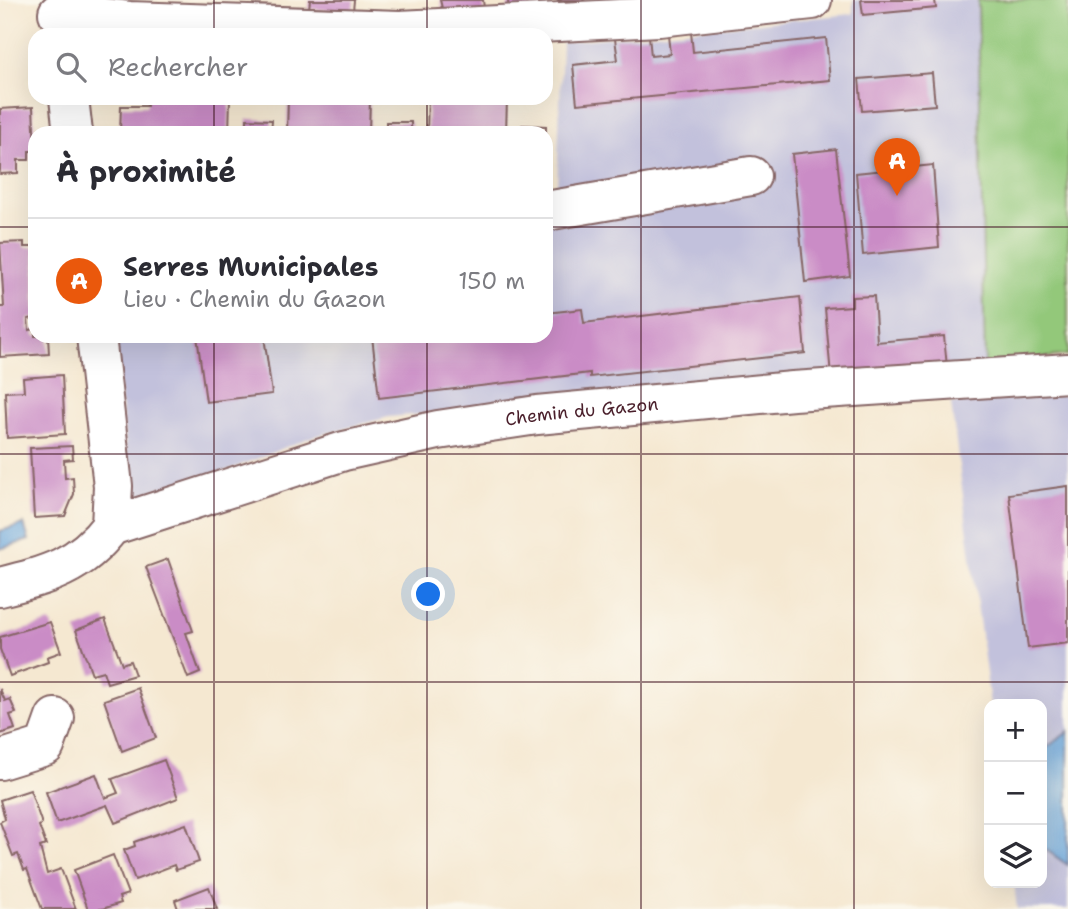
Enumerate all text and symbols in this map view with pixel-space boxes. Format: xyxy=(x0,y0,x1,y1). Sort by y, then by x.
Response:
search box xyxy=(28,28,553,105)
icon: search xyxy=(52,48,90,86)
text: Rechercher xyxy=(108,49,248,84)
pin: A xyxy=(874,138,920,196)
text: À proximité xyxy=(56,151,236,192)
text: Serres Municipales xyxy=(123,249,379,284)
text: A xyxy=(70,266,88,296)
text: 150 m xyxy=(458,266,525,296)
text: Lieu · Chemin du Gazon xyxy=(123,284,386,314)
street label: Chemin du Gazon xyxy=(503,392,659,432)
your location xyxy=(411,577,445,611)
map controls xyxy=(984,699,1047,888)
button: + xyxy=(984,699,1047,762)
button: − xyxy=(984,762,1047,825)
button: layers xyxy=(984,825,1047,888)

